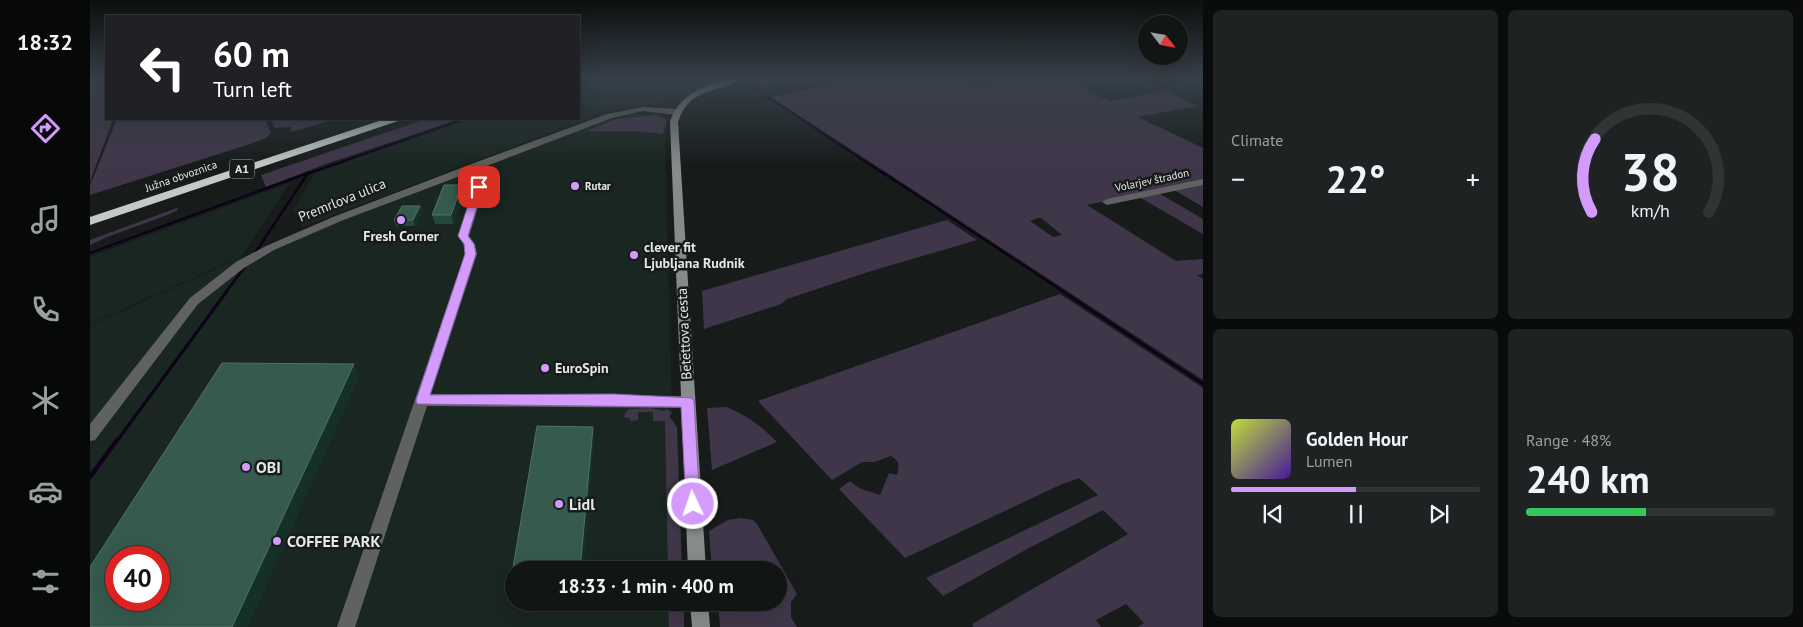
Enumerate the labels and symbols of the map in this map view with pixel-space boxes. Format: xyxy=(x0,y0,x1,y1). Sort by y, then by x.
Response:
north arrow xyxy=(1138,15,1188,65)
street label: Južna obvoznica xyxy=(142,157,219,195)
road number: A1 xyxy=(230,160,254,178)
street label: Volarjev štradon xyxy=(1113,165,1190,195)
pin xyxy=(458,166,500,208)
street label: Premrlova ulica xyxy=(296,174,388,226)
place label: Rutar xyxy=(585,179,611,193)
marker: Rutar xyxy=(569,180,581,192)
marker: Fresh Corner xyxy=(395,214,407,226)
place label: Fresh Corner xyxy=(363,227,439,245)
place label: clever fit Ljubljana Rudnik xyxy=(644,238,745,272)
marker: clever fit Ljubljana Rudnik xyxy=(628,249,640,261)
street label: Betettova cesta xyxy=(673,288,695,380)
place label: EuroSpin xyxy=(555,359,609,377)
marker: EuroSpin xyxy=(539,362,551,374)
place label: OBI xyxy=(256,457,281,477)
marker: OBI xyxy=(240,461,252,473)
position arrow xyxy=(666,477,718,529)
place label: Lidl xyxy=(569,494,595,514)
marker: Lidl xyxy=(553,498,565,510)
place label: COFFEE PARK xyxy=(287,531,380,551)
marker: COFFEE PARK xyxy=(271,535,283,547)
speed limit sign: 40 xyxy=(105,546,170,611)

